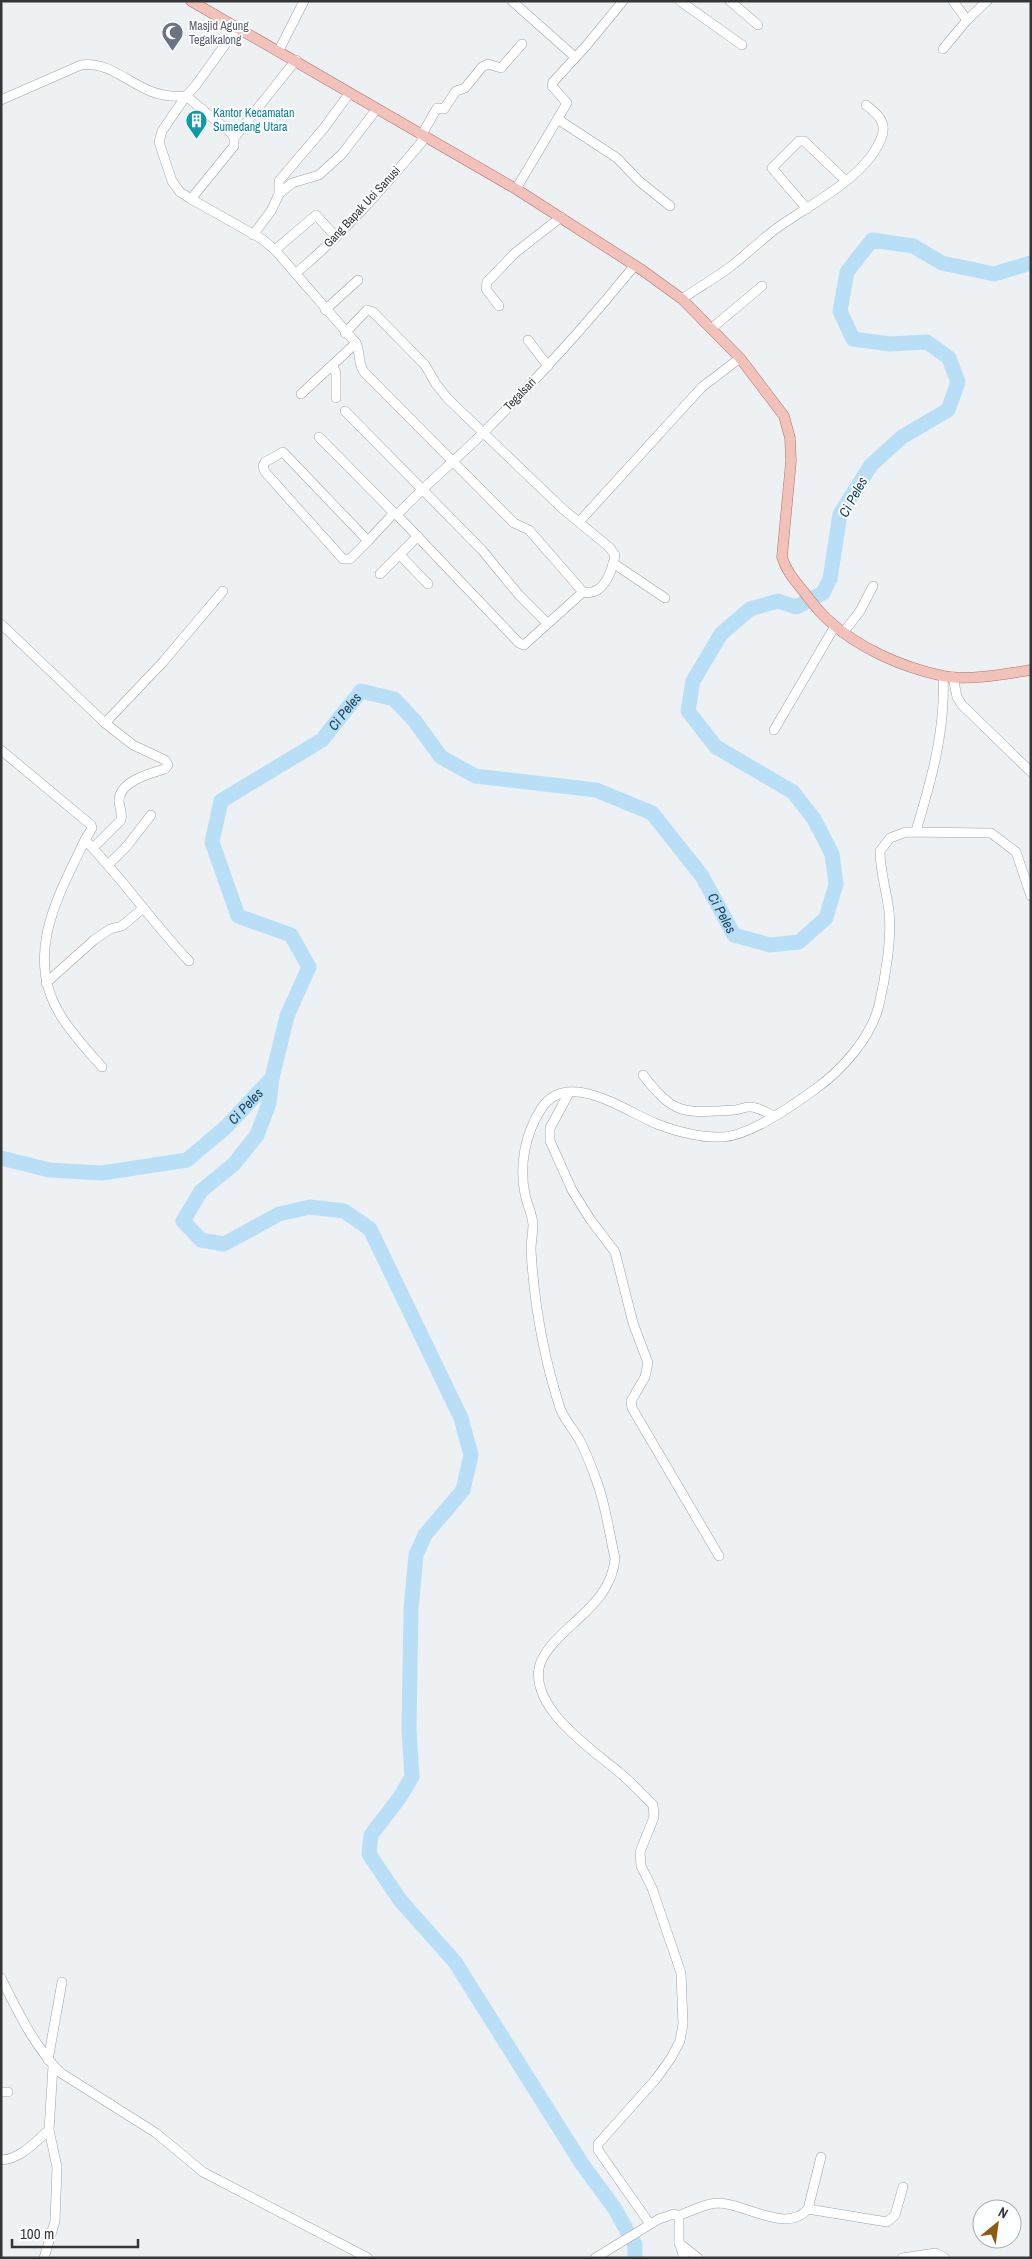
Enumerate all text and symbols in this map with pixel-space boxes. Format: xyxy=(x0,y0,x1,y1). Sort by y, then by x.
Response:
place label: Masjid Agung Tegalkalong xyxy=(189,18,249,48)
mosque icon: Masjid Agung Tegalkalong xyxy=(161,21,185,52)
place label: Kantor Kecamatan Sumedang Utara xyxy=(213,105,295,135)
building icon: Kantor Kecamatan Sumedang Utara xyxy=(185,108,209,139)
street label: Gang Bapak Uci Sanusi xyxy=(320,163,404,251)
street label: Tegalsari xyxy=(500,374,540,414)
water label: Ci Peles xyxy=(835,473,872,520)
water label: Ci Peles xyxy=(324,689,365,734)
water label: Ci Peles xyxy=(704,890,740,937)
water label: Ci Peles xyxy=(224,1084,267,1128)
north arrow xyxy=(972,2199,1022,2249)
text: N xyxy=(995,2203,1011,2223)
scale bar xyxy=(12,2216,139,2248)
text: 100 m xyxy=(20,2223,54,2244)

